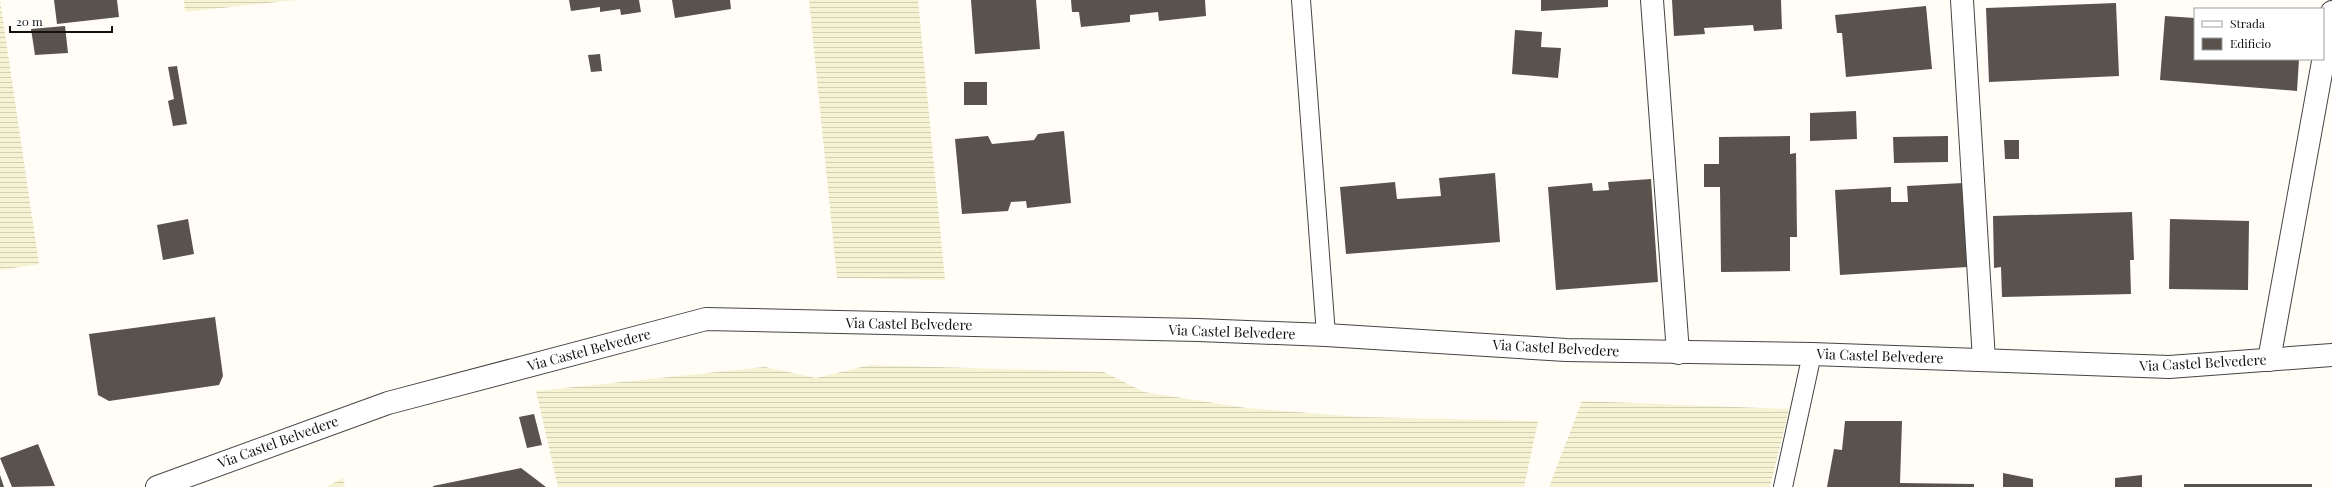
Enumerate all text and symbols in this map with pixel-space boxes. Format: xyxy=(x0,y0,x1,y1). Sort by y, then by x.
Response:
scale bar xyxy=(10,8,112,34)
legend xyxy=(2194,8,2324,60)
text: 20 m xyxy=(16,13,43,29)
text: Strada xyxy=(2230,15,2265,31)
text: Edificio xyxy=(2230,35,2272,51)
street label: Via Castel Belvedere xyxy=(844,313,973,334)
street label: Via Castel Belvedere xyxy=(1167,320,1296,343)
street label: Via Castel Belvedere xyxy=(524,324,653,375)
street label: Via Castel Belvedere xyxy=(1491,335,1620,360)
street label: Via Castel Belvedere xyxy=(1815,344,1944,367)
street label: Via Castel Belvedere xyxy=(2138,350,2267,375)
street label: Via Castel Belvedere xyxy=(214,411,341,473)

